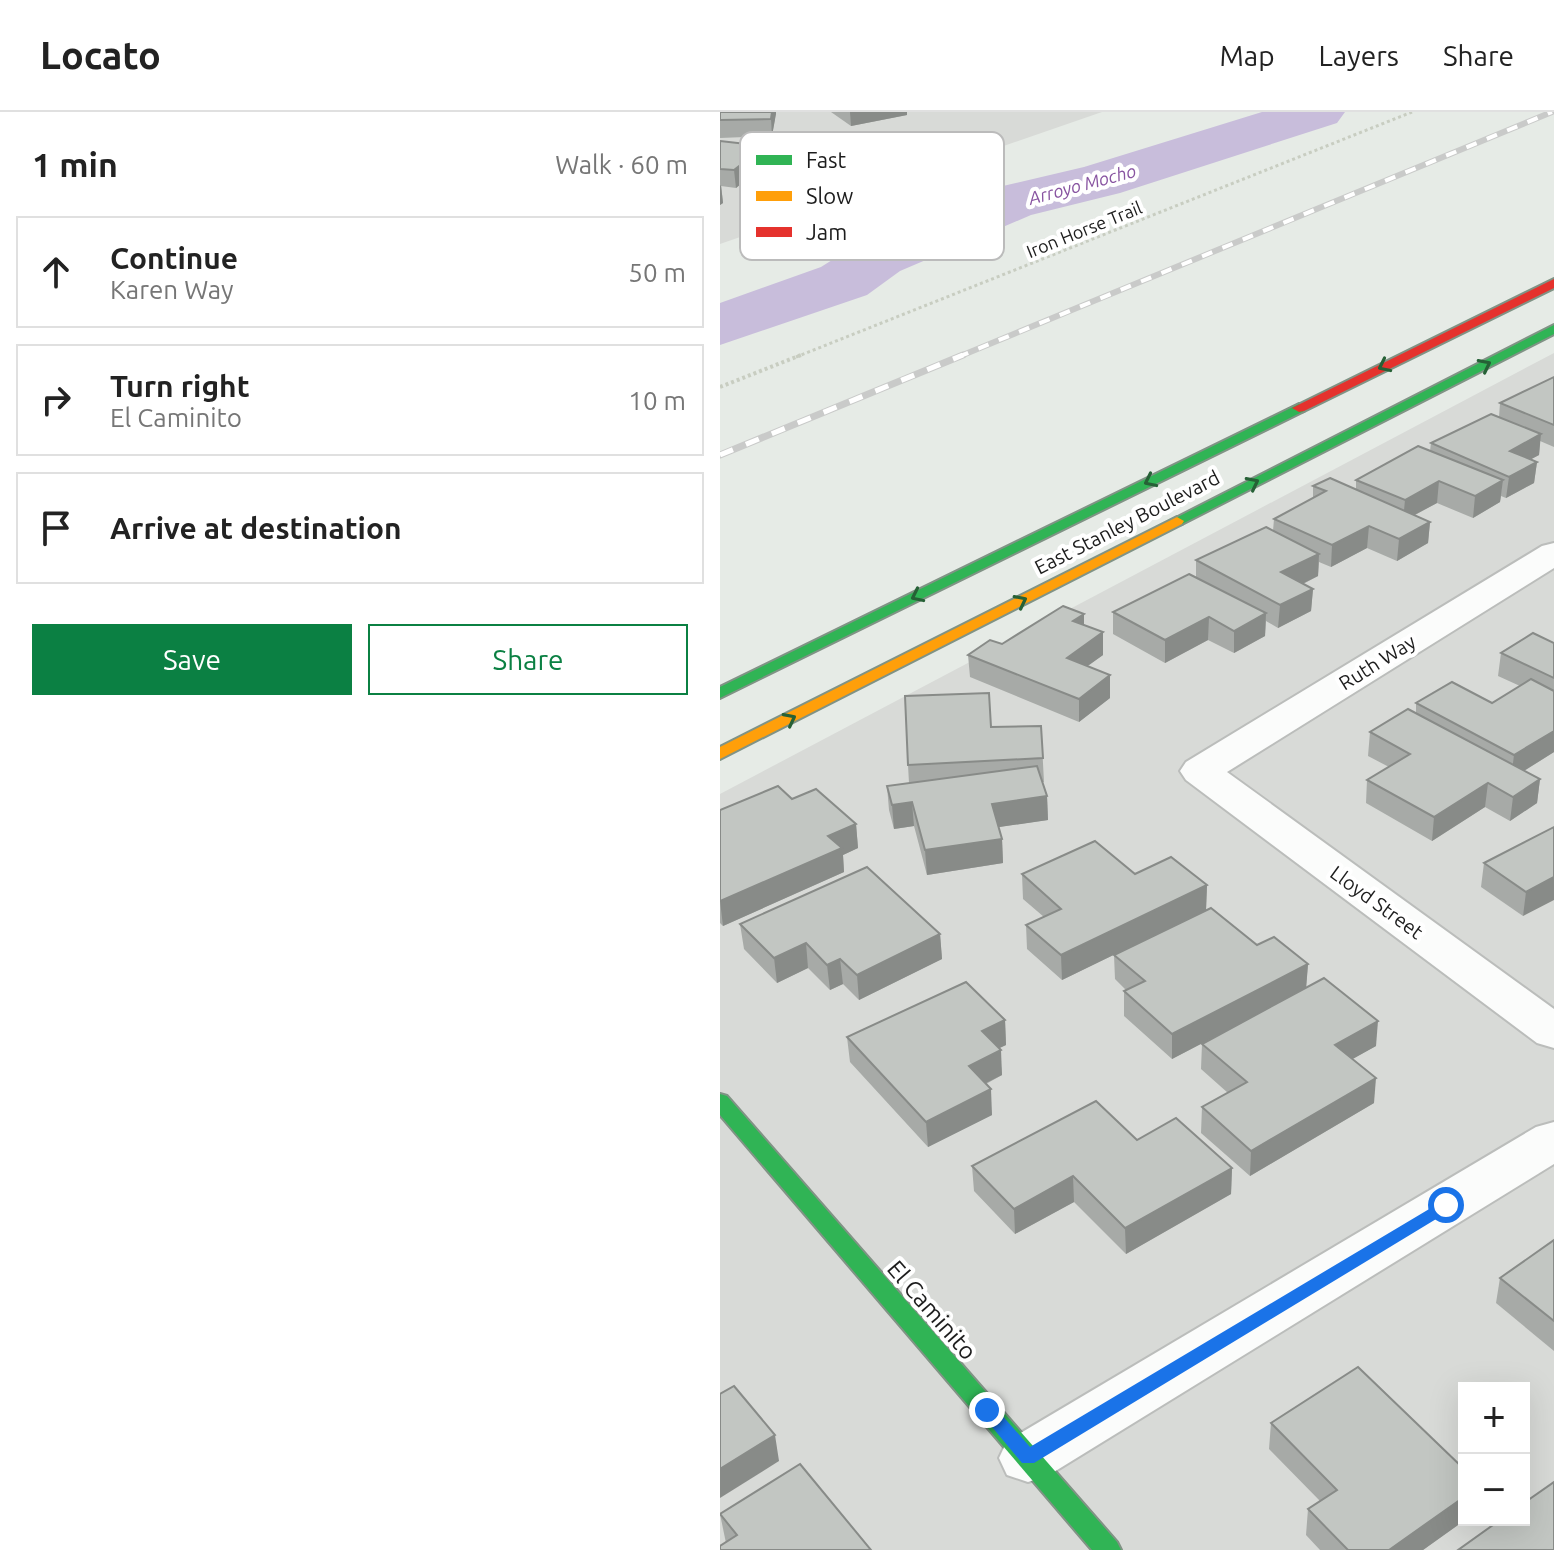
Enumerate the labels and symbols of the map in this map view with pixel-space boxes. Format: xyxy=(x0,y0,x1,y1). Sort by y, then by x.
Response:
legend xyxy=(740,132,1004,260)
text: Fast xyxy=(806,147,847,172)
water label: Arroyo Mocho xyxy=(1025,160,1138,208)
text: Slow xyxy=(806,183,853,208)
street label: Iron Horse Trail xyxy=(1023,197,1145,261)
text: Jam xyxy=(806,219,847,244)
one-way arrow xyxy=(1377,357,1392,372)
one-way arrow xyxy=(1476,359,1491,374)
street label: East Stanley Boulevard xyxy=(1031,465,1223,579)
one-way arrow xyxy=(1144,472,1159,487)
one-way arrow xyxy=(1244,477,1259,492)
one-way arrow xyxy=(911,586,925,602)
one-way arrow xyxy=(1013,595,1028,610)
street label: Ruth Way xyxy=(1335,629,1420,694)
one-way arrow xyxy=(781,713,796,728)
street label: Lloyd Street xyxy=(1326,861,1428,943)
route start xyxy=(1428,1187,1464,1223)
street label: El Caminito xyxy=(882,1255,982,1365)
route end xyxy=(969,1392,1005,1428)

